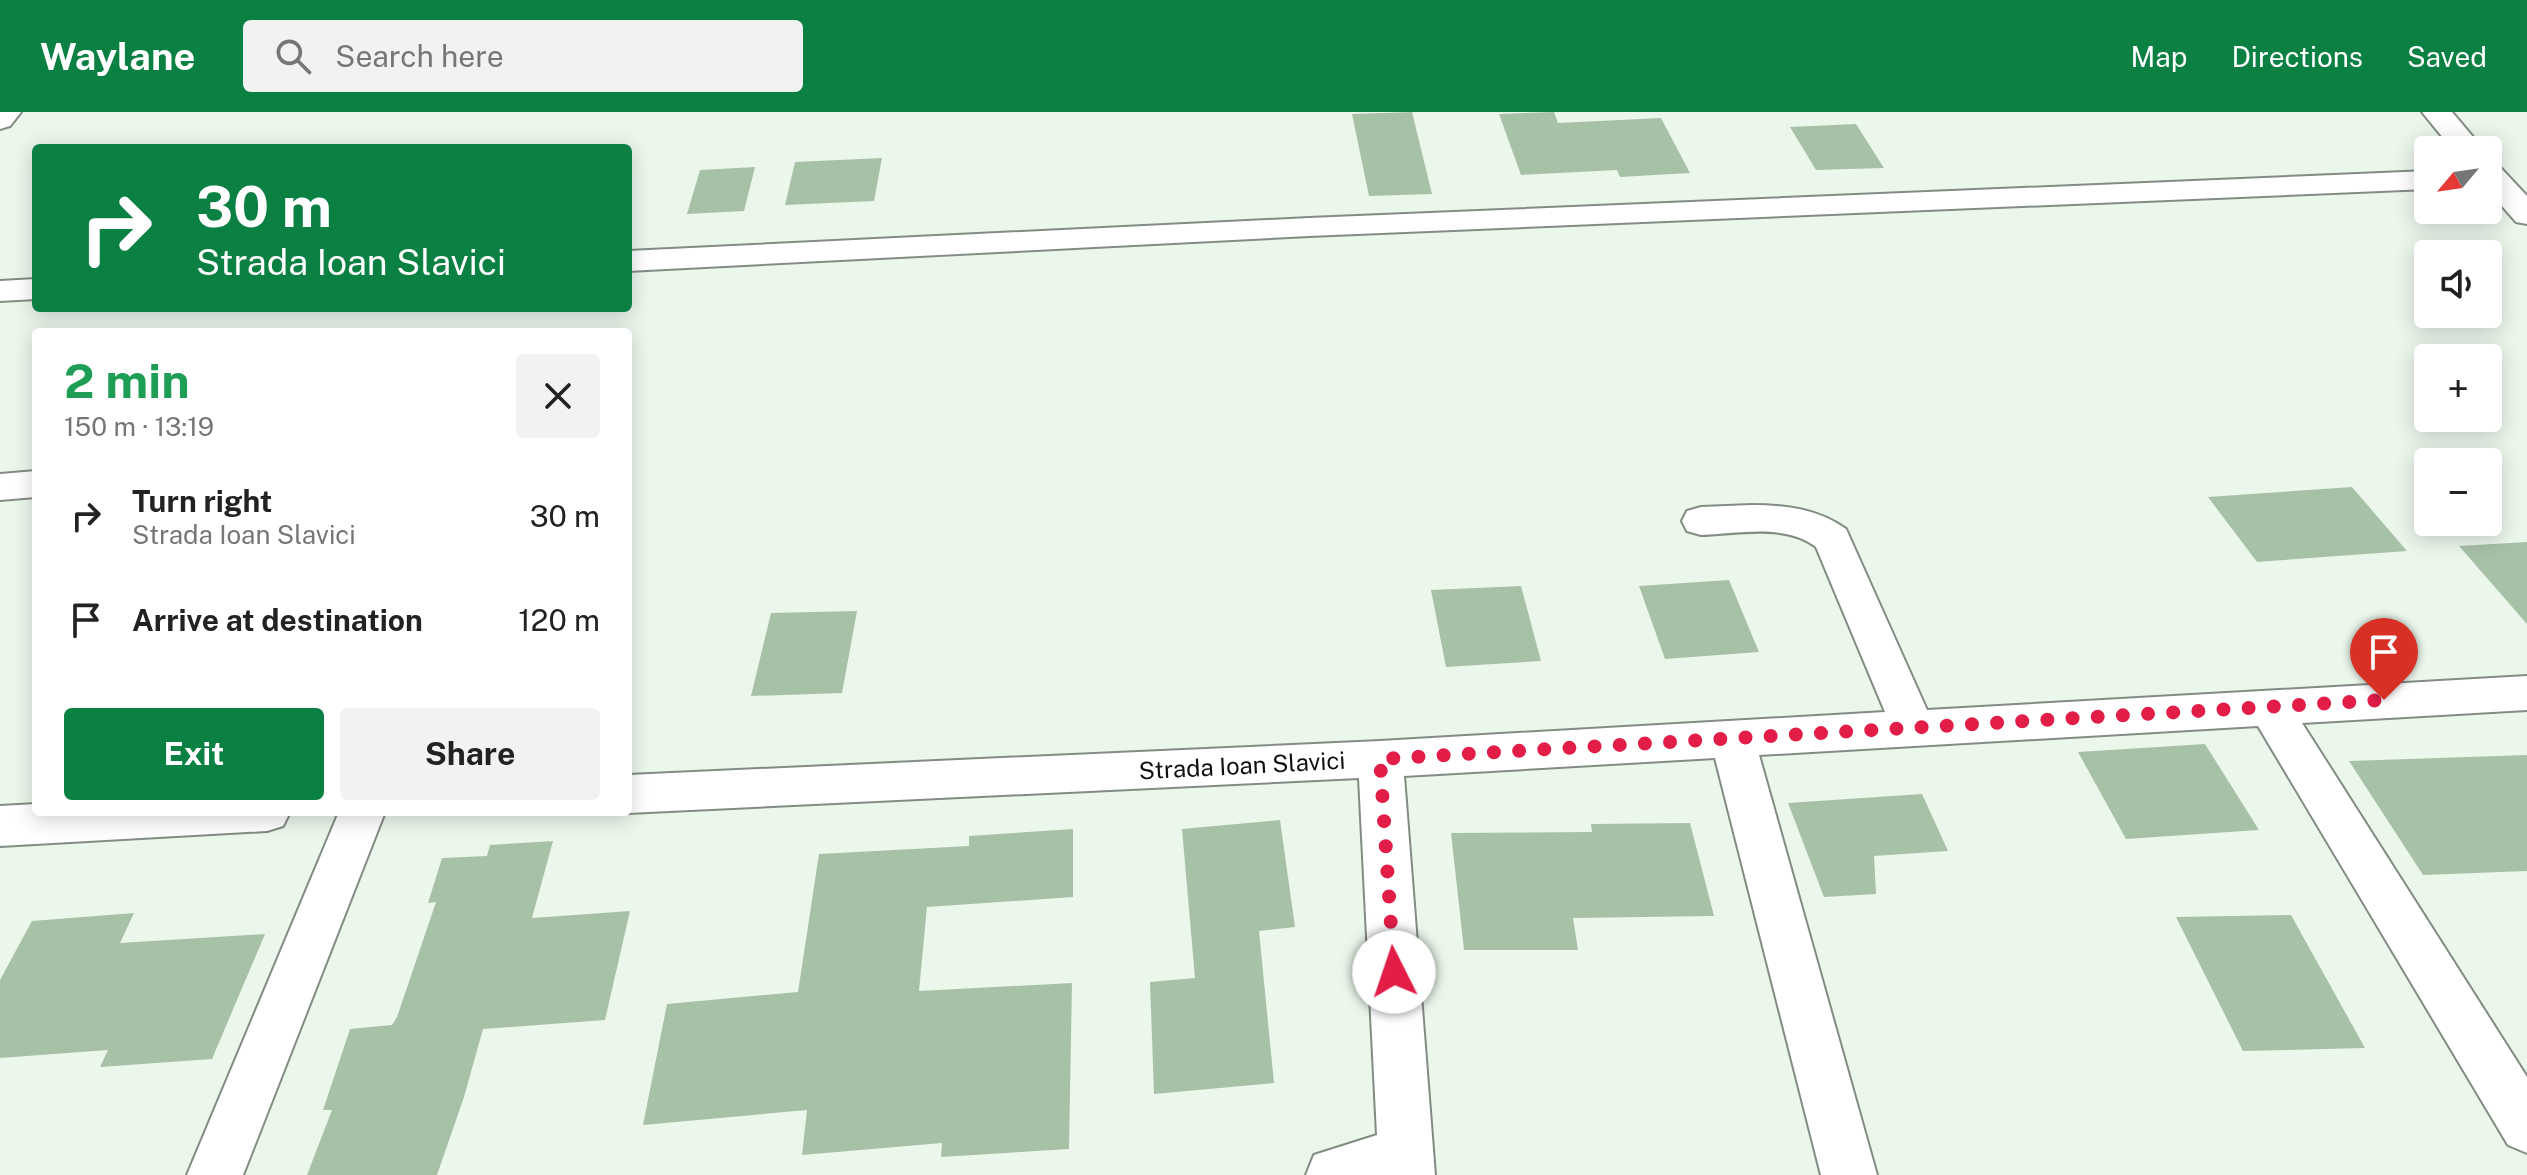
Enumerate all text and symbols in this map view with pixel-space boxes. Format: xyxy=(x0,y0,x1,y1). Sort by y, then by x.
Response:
search box xyxy=(243,20,803,92)
text: Waylane xyxy=(40,34,195,79)
icon: search xyxy=(271,34,315,78)
text: Search here xyxy=(335,38,504,74)
text: Map xyxy=(2131,40,2187,73)
text: Directions xyxy=(2231,40,2363,73)
text: Saved xyxy=(2407,40,2487,73)
north arrow xyxy=(2414,136,2502,224)
map controls xyxy=(2414,136,2502,536)
text: 30 m xyxy=(196,174,332,240)
icon: right xyxy=(64,176,168,280)
button: sound xyxy=(2414,240,2502,328)
text: Strada Ioan Slavici xyxy=(196,241,506,283)
button: + xyxy=(2414,344,2502,432)
text: 2 min xyxy=(64,352,190,409)
button: close xyxy=(516,354,600,438)
text: 150 m · 13:19 xyxy=(64,411,214,442)
button: − xyxy=(2414,448,2502,536)
text: Turn right xyxy=(132,483,272,519)
icon: right xyxy=(64,494,108,538)
text: 30 m xyxy=(530,498,600,534)
text: Strada Ioan Slavici xyxy=(132,519,356,550)
icon: arrive xyxy=(64,598,108,642)
text: Arrive at destination xyxy=(132,602,423,638)
text: 120 m xyxy=(518,602,600,638)
pin xyxy=(2350,618,2418,700)
icon: arrive xyxy=(2362,630,2406,674)
button: Exit xyxy=(64,708,324,800)
button: Share xyxy=(340,708,600,800)
street label: Strada Ioan Slavici xyxy=(1138,746,1346,784)
position arrow xyxy=(1352,930,1436,1014)

